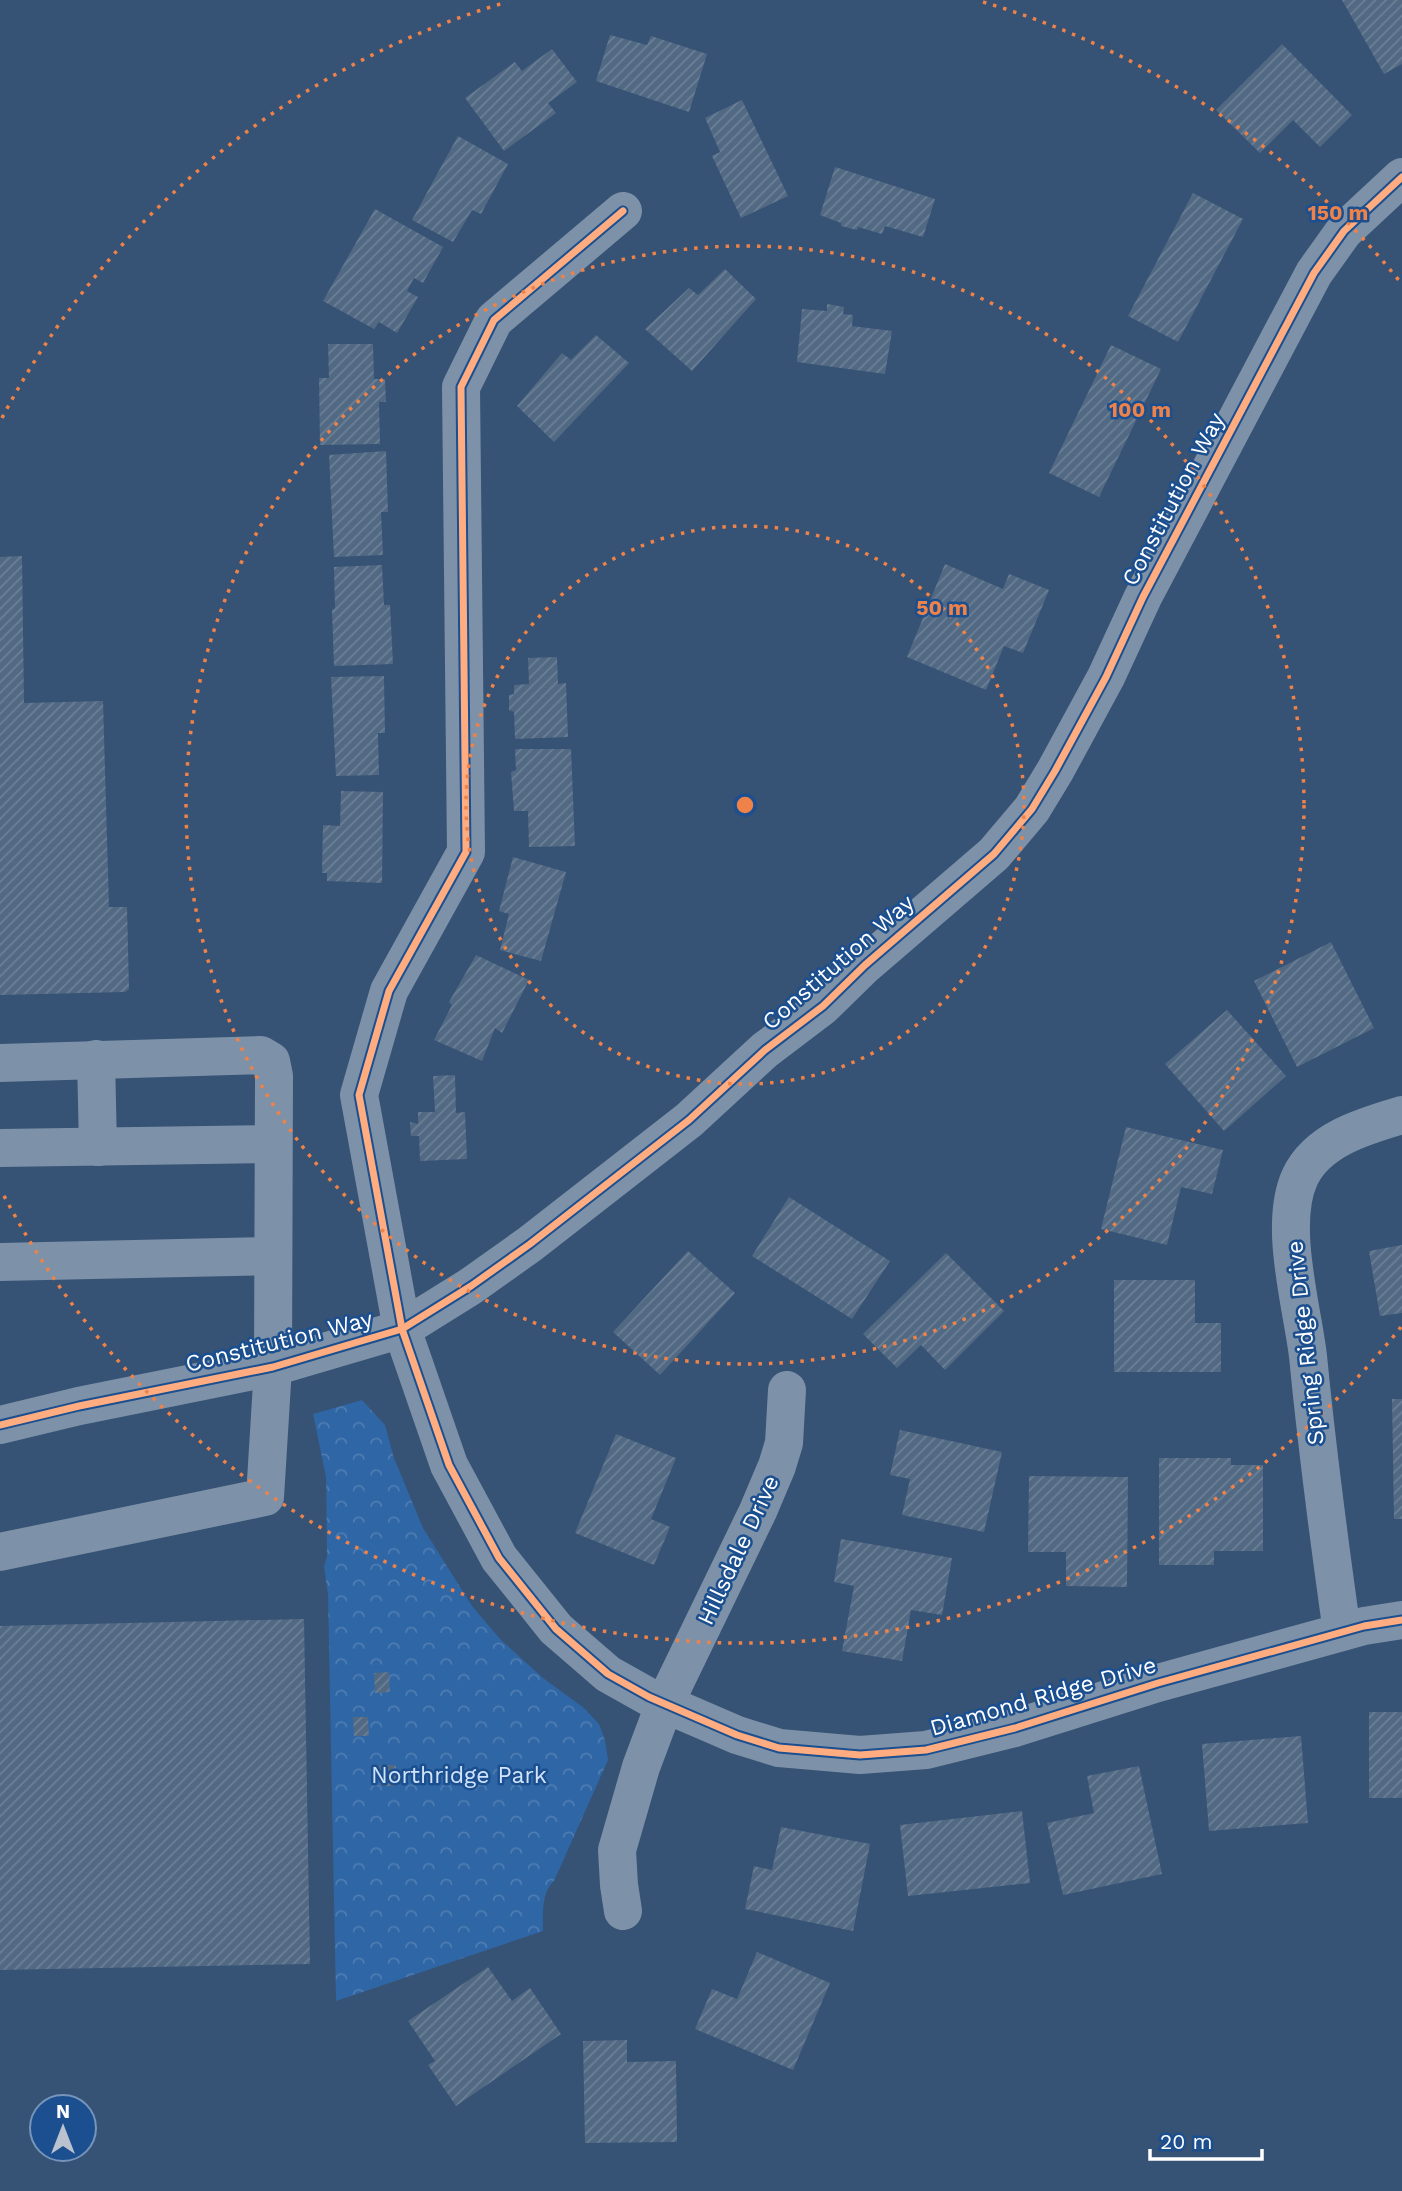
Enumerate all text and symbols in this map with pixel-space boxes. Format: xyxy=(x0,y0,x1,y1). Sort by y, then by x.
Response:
text: 150 m xyxy=(1308,200,1368,225)
text: 100 m xyxy=(1109,397,1171,422)
street label: Constitution Way xyxy=(1116,408,1230,590)
text: 50 m xyxy=(916,595,968,620)
centre of rings xyxy=(733,793,757,817)
street label: Constitution Way xyxy=(757,889,920,1036)
street label: Spring Ridge Drive xyxy=(1281,1240,1330,1446)
street label: Constitution Way xyxy=(183,1305,376,1378)
street label: Hillsdale Drive xyxy=(692,1471,785,1629)
street label: Diamond Ridge Drive xyxy=(927,1651,1159,1742)
park label: Northridge Park xyxy=(371,1762,547,1789)
north arrow xyxy=(28,2093,98,2163)
text: N xyxy=(56,2100,70,2123)
scale bar xyxy=(1150,2118,1262,2162)
text: 20 m xyxy=(1160,2129,1212,2154)

